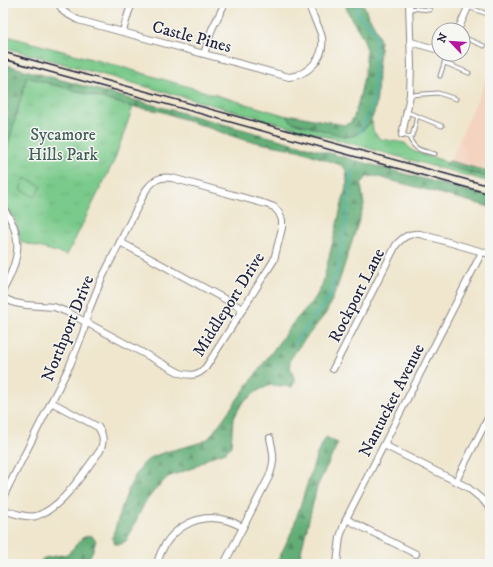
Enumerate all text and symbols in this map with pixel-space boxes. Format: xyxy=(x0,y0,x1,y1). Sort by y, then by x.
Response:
street label: Castle Pines xyxy=(150,16,234,58)
north arrow xyxy=(431,22,471,62)
text: N xyxy=(435,31,451,45)
park label: Sycamore Hills Park xyxy=(28,124,99,166)
street label: Rockport Lane xyxy=(324,245,390,346)
street label: Middleport Drive xyxy=(188,248,270,361)
street label: Northport Drive xyxy=(37,272,99,385)
street label: Nantucket Avenue xyxy=(354,340,430,461)

